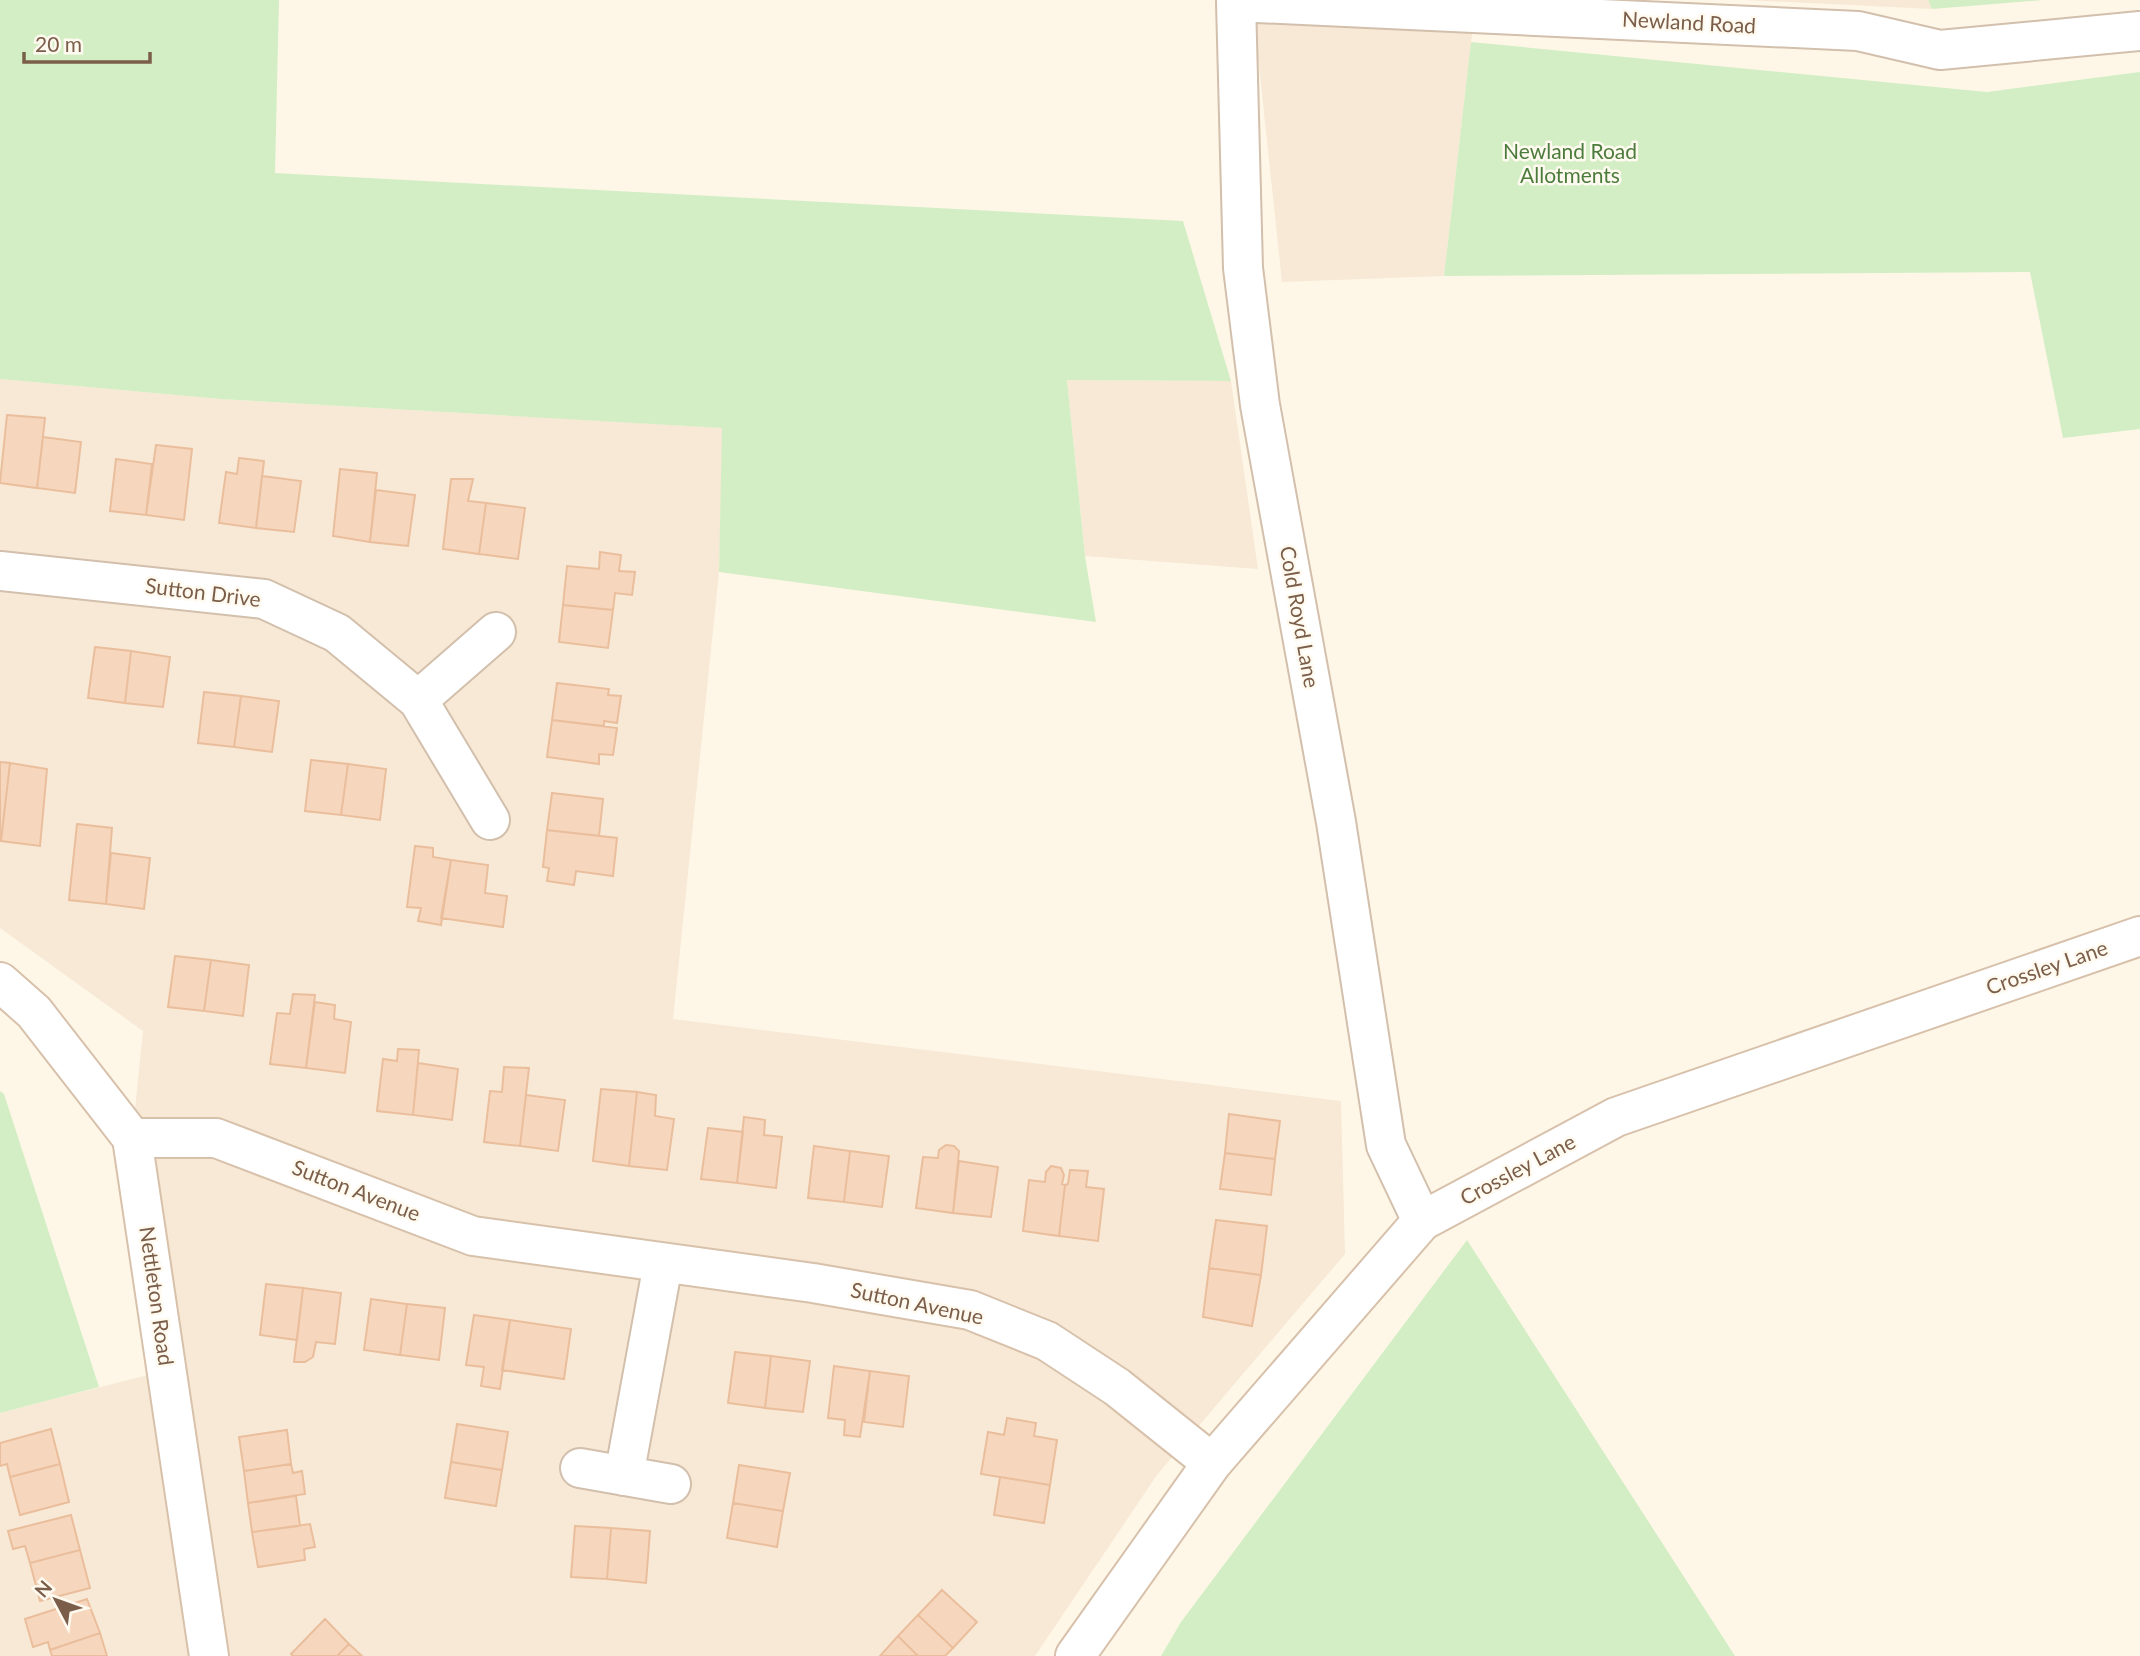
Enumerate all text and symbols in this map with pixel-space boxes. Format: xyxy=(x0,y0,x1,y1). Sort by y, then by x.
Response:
street label: Newland Road xyxy=(1622,6,1757,37)
scale bar xyxy=(24,21,150,65)
text: 20 m xyxy=(35,31,82,56)
park label: Newland Road Allotments xyxy=(1503,138,1637,187)
street label: Cold Royd Lane xyxy=(1276,544,1325,690)
street label: Sutton Drive xyxy=(144,572,262,611)
street label: Crossley Lane xyxy=(1983,934,2111,999)
street label: Crossley Lane xyxy=(1455,1128,1579,1209)
street label: Sutton Avenue xyxy=(289,1154,424,1225)
street label: Nettleton Road xyxy=(135,1225,180,1367)
street label: Sutton Avenue xyxy=(849,1276,986,1329)
north arrow xyxy=(21,1565,91,1635)
text: N xyxy=(29,1575,56,1602)

